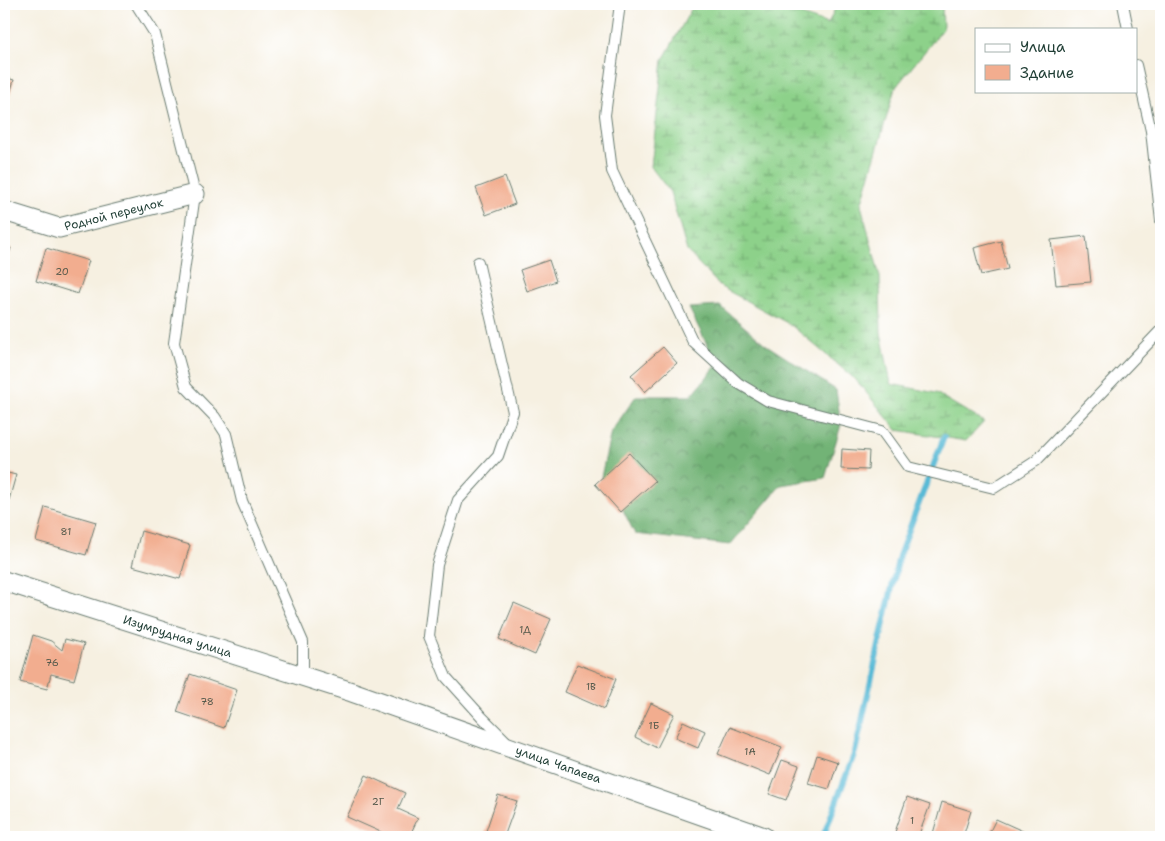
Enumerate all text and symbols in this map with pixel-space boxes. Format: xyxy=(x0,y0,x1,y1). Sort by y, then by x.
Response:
legend xyxy=(975,28,1138,92)
text: Улица xyxy=(1020,37,1066,57)
text: Здание xyxy=(1020,63,1074,83)
street label: Родной переулок xyxy=(63,194,165,234)
house number: 20 xyxy=(55,265,69,278)
house number: 81 xyxy=(61,525,71,538)
street label: Изумрудная улица xyxy=(121,611,234,661)
house number: 1Д xyxy=(519,623,531,636)
house number: 76 xyxy=(45,656,59,669)
house number: 1В xyxy=(586,680,596,693)
house number: 78 xyxy=(200,695,214,708)
house number: 1Б xyxy=(649,719,659,732)
street label: улица Чапаева xyxy=(513,742,604,787)
house number: 1А xyxy=(744,745,756,758)
house number: 2Г xyxy=(372,795,385,808)
house number: 1 xyxy=(910,814,914,827)

